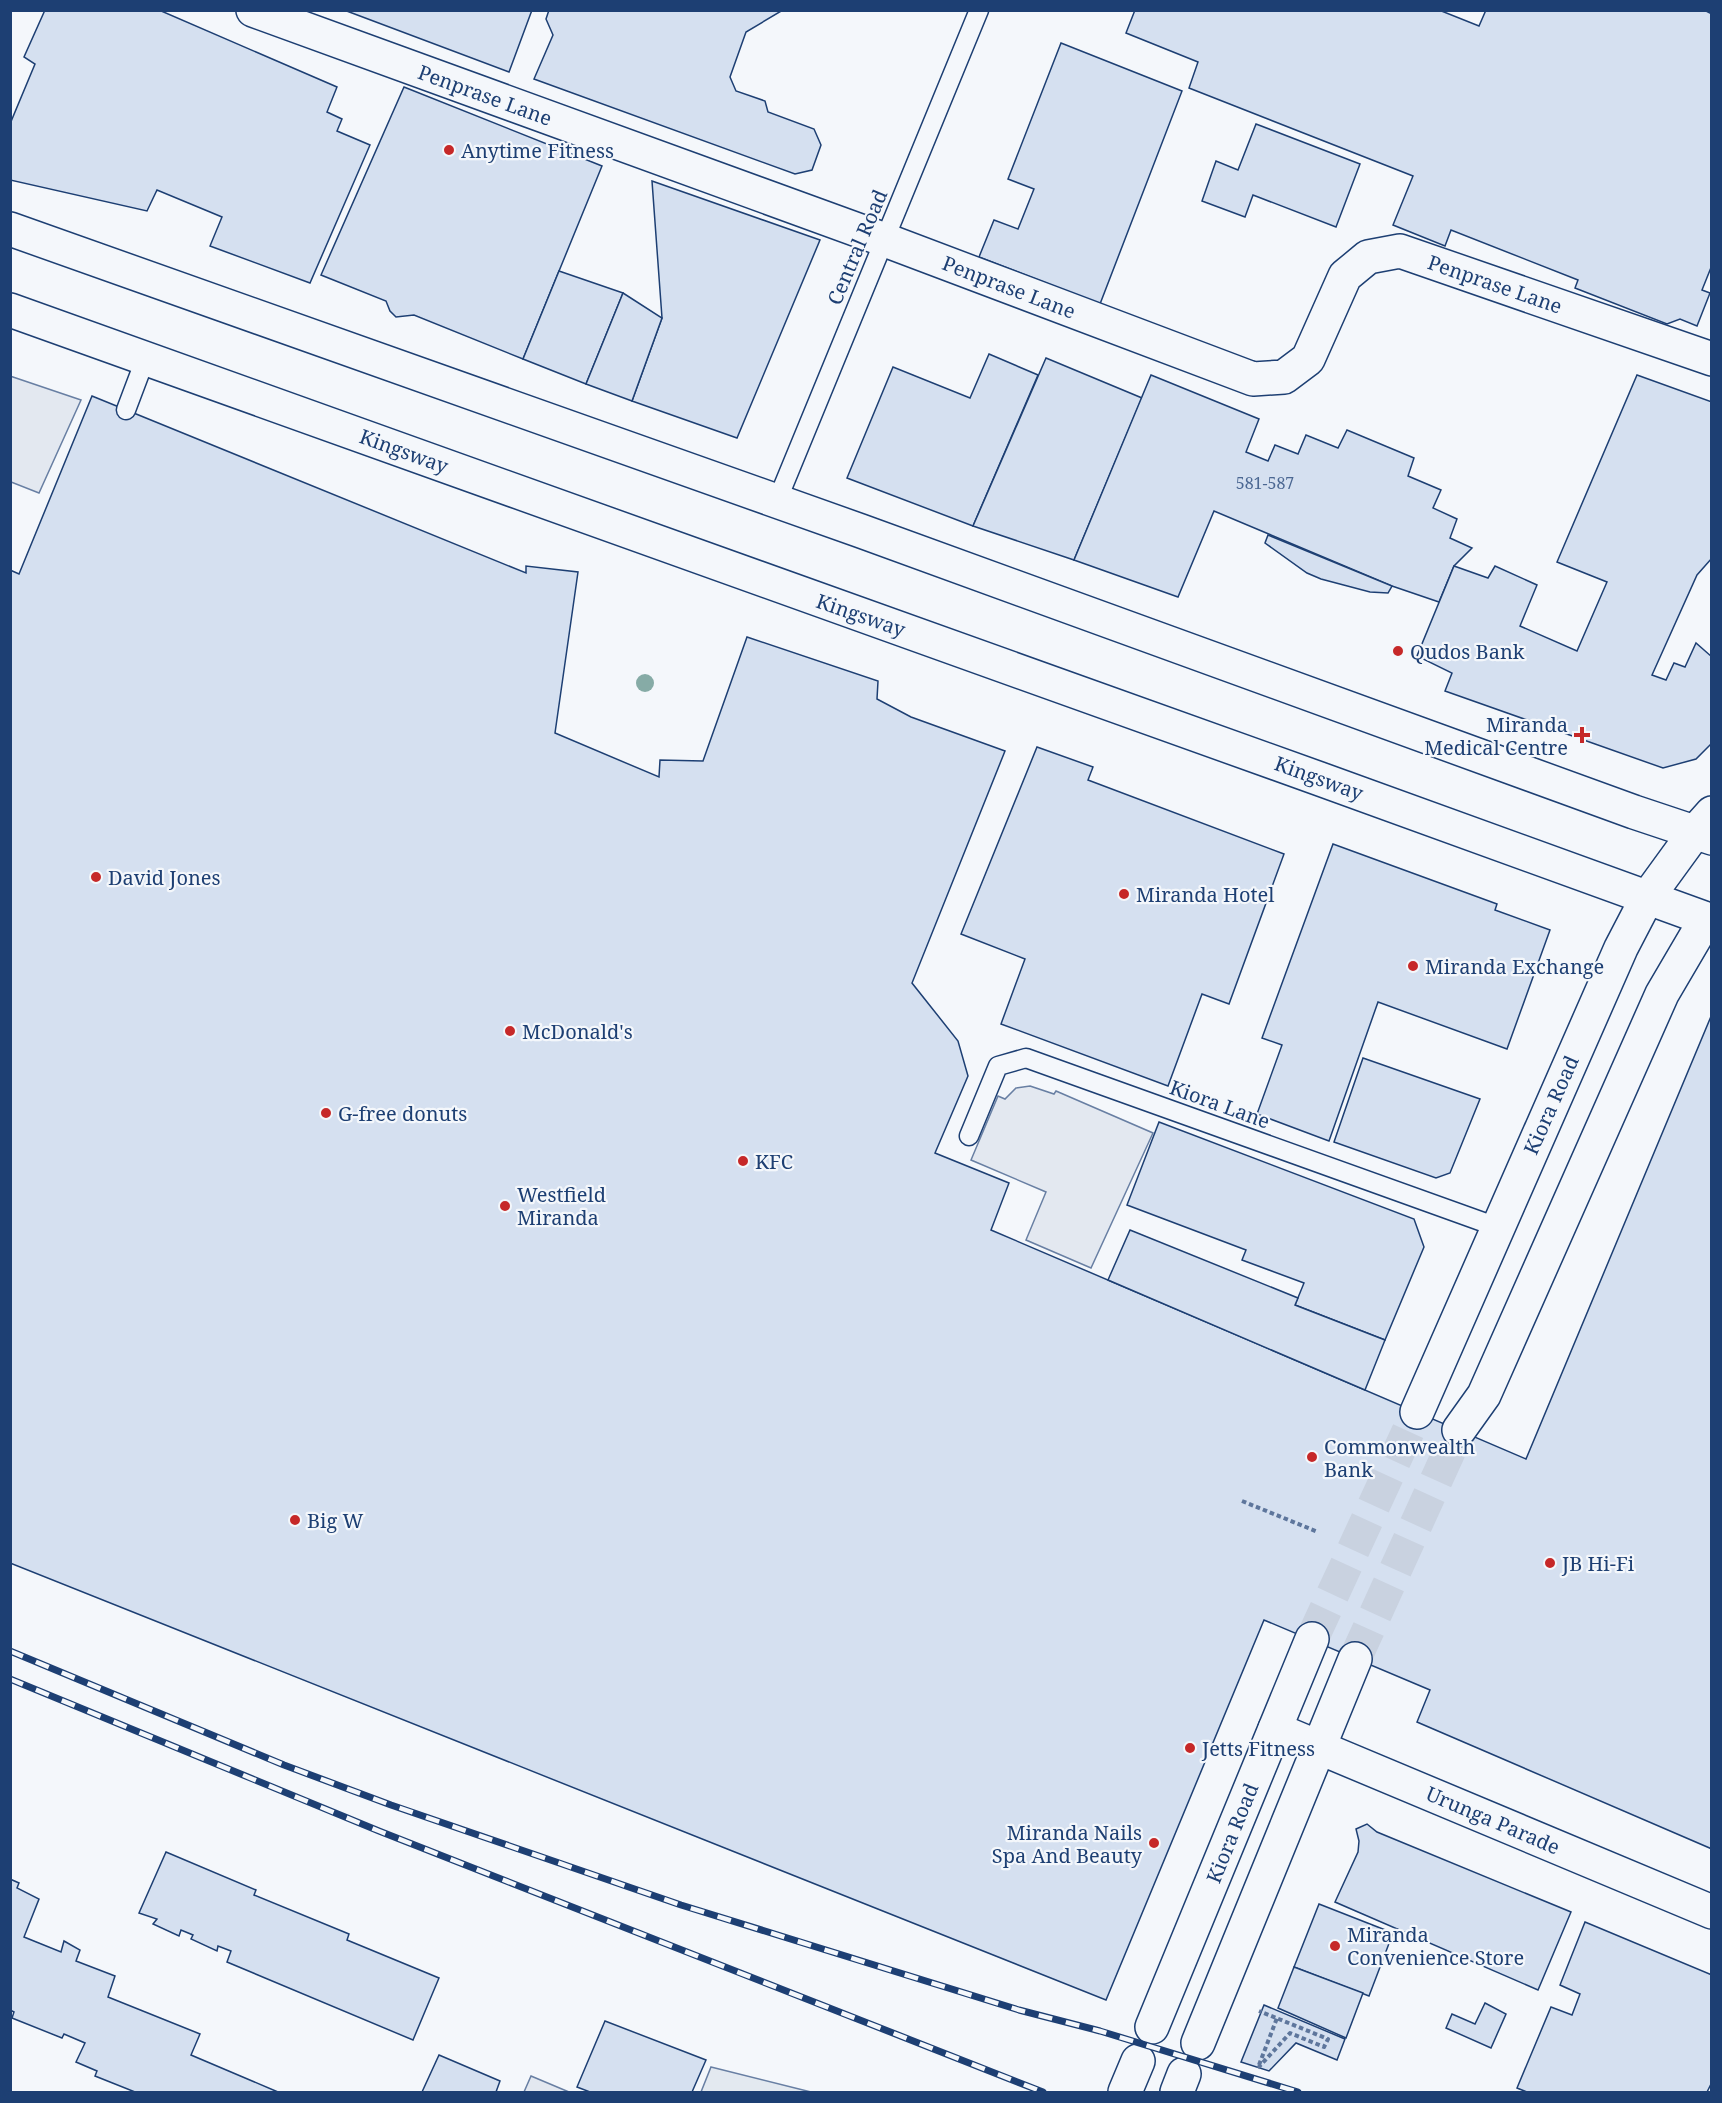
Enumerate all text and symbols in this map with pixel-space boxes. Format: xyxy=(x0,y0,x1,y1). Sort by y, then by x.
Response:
street label: Penprase Lane xyxy=(414,58,556,132)
place label: Anytime Fitness xyxy=(461,137,614,164)
marker: Anytime Fitness xyxy=(442,143,456,157)
street label: Central Road xyxy=(821,185,893,309)
street label: Penprase Lane xyxy=(1424,248,1566,320)
street label: Penprase Lane xyxy=(939,249,1079,325)
street label: Kingsway xyxy=(356,422,453,480)
house number: 581-587 xyxy=(1236,472,1294,494)
street label: Kingsway xyxy=(813,587,910,643)
place label: Qudos Bank xyxy=(1410,638,1525,665)
marker: Qudos Bank xyxy=(1391,644,1405,658)
place label: Miranda Medical Centre xyxy=(1424,711,1568,761)
marker: Miranda Medical Centre xyxy=(1573,726,1591,744)
street label: Kingsway xyxy=(1271,749,1368,807)
place label: David Jones xyxy=(108,864,221,891)
marker: David Jones xyxy=(89,870,103,884)
place label: Miranda Hotel xyxy=(1136,881,1274,908)
marker: Miranda Hotel xyxy=(1117,887,1131,901)
place label: Miranda Exchange xyxy=(1425,953,1604,980)
marker: Miranda Exchange xyxy=(1406,959,1420,973)
place label: McDonald's xyxy=(522,1018,633,1045)
marker: McDonald's xyxy=(503,1024,517,1038)
street label: Kiora Road xyxy=(1517,1051,1585,1159)
street label: Kiora Lane xyxy=(1166,1073,1274,1135)
place label: G-free donuts xyxy=(338,1100,467,1127)
marker: G-free donuts xyxy=(319,1106,333,1120)
place label: KFC xyxy=(755,1148,793,1175)
marker: KFC xyxy=(736,1154,750,1168)
place label: Westfield Miranda xyxy=(517,1181,606,1231)
marker: Westfield Miranda xyxy=(498,1199,512,1213)
place label: Commonwealth Bank xyxy=(1324,1433,1475,1483)
marker: Commonwealth Bank xyxy=(1305,1450,1319,1464)
place label: Big W xyxy=(307,1507,363,1534)
marker: Big W xyxy=(288,1513,302,1527)
place label: JB Hi-Fi xyxy=(1561,1550,1635,1577)
marker: JB Hi-Fi xyxy=(1543,1556,1557,1570)
place label: Jetts Fitness xyxy=(1201,1735,1315,1762)
marker: Jetts Fitness xyxy=(1183,1741,1197,1755)
street label: Kiora Road xyxy=(1200,1779,1264,1887)
street label: Urunga Parade xyxy=(1422,1780,1564,1860)
place label: Miranda Nails Spa And Beauty xyxy=(992,1819,1143,1869)
marker: Miranda Nails Spa And Beauty xyxy=(1147,1836,1161,1850)
place label: Miranda Convenience Store xyxy=(1347,1921,1524,1971)
marker: Miranda Convenience Store xyxy=(1328,1939,1342,1953)

